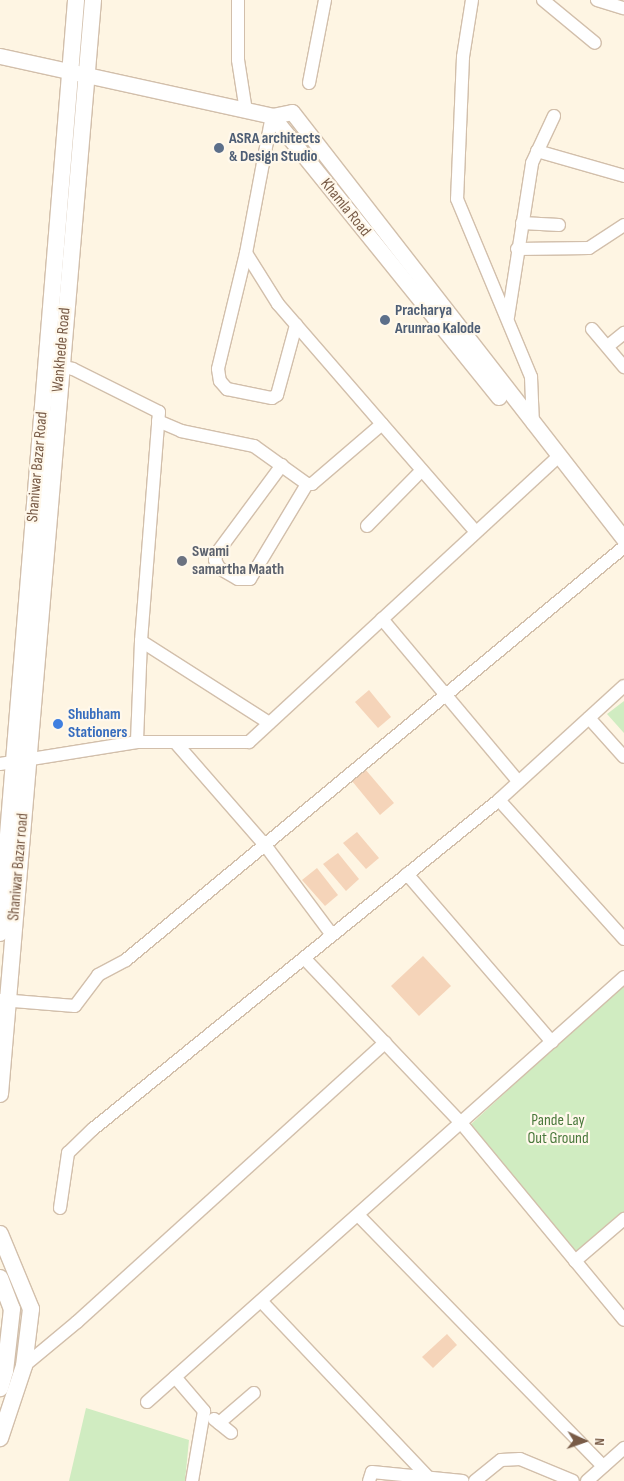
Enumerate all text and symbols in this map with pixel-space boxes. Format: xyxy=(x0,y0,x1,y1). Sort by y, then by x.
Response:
place label: ASRA architects & Design Studio xyxy=(229,129,320,167)
marker: ASRA architects & Design Studio xyxy=(213,142,225,154)
street label: Khamla Road xyxy=(316,175,374,241)
place label: Pracharya Arunrao Kalode xyxy=(395,301,481,339)
street label: Wankhede Road xyxy=(49,307,75,393)
marker: Pracharya Arunrao Kalode xyxy=(379,314,391,326)
street label: Shaniwar Bazar Road xyxy=(24,411,52,523)
place label: Swami samartha Maath xyxy=(192,542,284,580)
marker: Swami samartha Maath xyxy=(176,555,188,567)
place label: Shubham Stationers xyxy=(68,705,127,743)
marker: Shubham Stationers xyxy=(52,718,64,730)
street label: Shaniwar Bazar road xyxy=(5,812,33,922)
park label: Pande Lay Out Ground xyxy=(527,1111,589,1149)
north arrow xyxy=(559,1416,609,1466)
text: N xyxy=(591,1438,608,1446)

